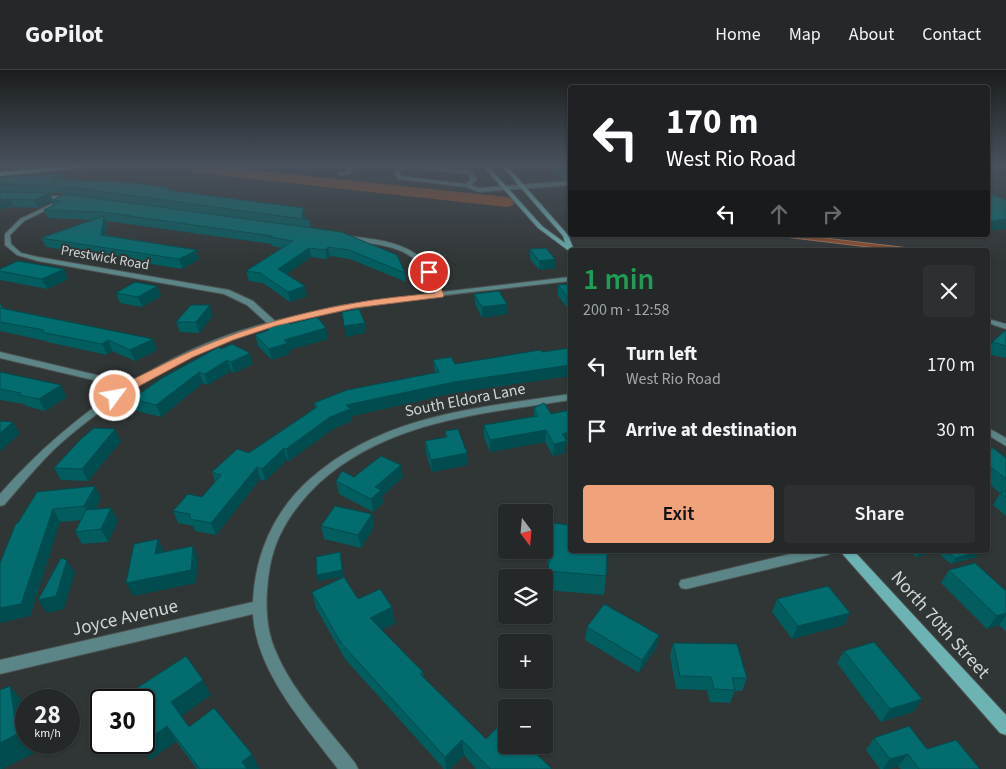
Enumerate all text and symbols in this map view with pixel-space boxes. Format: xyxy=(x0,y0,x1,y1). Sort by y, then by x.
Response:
text: GoPilot xyxy=(25,17,103,52)
text: Home xyxy=(715,22,761,47)
text: Map xyxy=(789,22,821,47)
text: About xyxy=(849,22,894,47)
text: Contact xyxy=(922,22,981,47)
text: 170 m xyxy=(666,97,758,147)
icon: left xyxy=(583,105,648,170)
text: West Rio Road xyxy=(666,143,796,175)
icon: left xyxy=(712,200,740,228)
icon: ahead xyxy=(765,200,793,228)
icon: right xyxy=(818,200,846,228)
street label: Prestwick Road xyxy=(59,240,151,276)
pin xyxy=(408,251,450,293)
icon: arrive xyxy=(415,258,443,286)
text: 1 min xyxy=(583,258,654,301)
button: close xyxy=(923,265,975,317)
text: 200 m · 12:58 xyxy=(583,299,670,321)
text: Turn left xyxy=(626,341,697,368)
icon: left xyxy=(583,352,611,380)
text: 170 m xyxy=(927,352,975,379)
text: West Rio Road xyxy=(626,368,721,390)
position arrow xyxy=(88,369,140,421)
street label: South Eldora Lane xyxy=(403,378,527,422)
icon: arrive xyxy=(583,417,611,445)
text: Arrive at destination xyxy=(626,417,797,444)
text: 30 m xyxy=(937,417,975,444)
button: Exit xyxy=(583,485,774,543)
button: Share xyxy=(784,485,975,543)
north arrow xyxy=(498,504,552,559)
map controls xyxy=(498,504,553,754)
street label: North 70th Street xyxy=(884,565,996,685)
button: layers xyxy=(498,569,553,624)
street label: Joyce Avenue xyxy=(69,593,181,643)
button: + xyxy=(498,634,553,689)
speed limit sign: 30 xyxy=(90,689,155,754)
text: 28 xyxy=(34,697,61,733)
button: − xyxy=(498,699,553,754)
text: km/h xyxy=(34,725,61,742)

